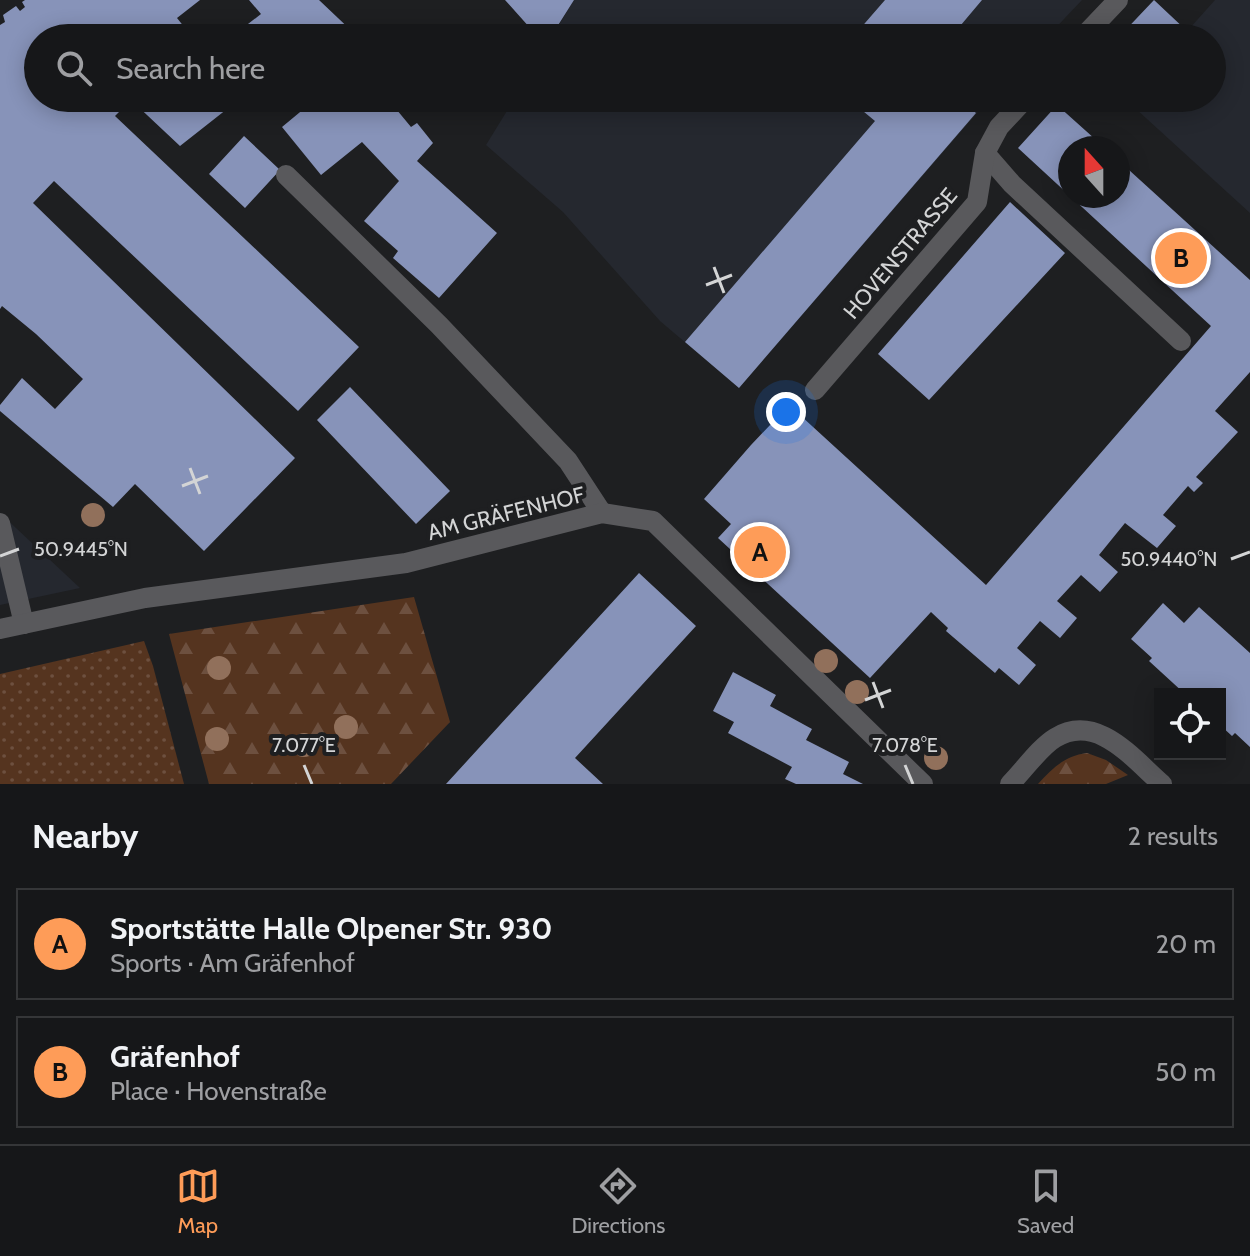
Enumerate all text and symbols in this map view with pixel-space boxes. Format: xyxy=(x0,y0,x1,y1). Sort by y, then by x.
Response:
search box xyxy=(24,24,1226,112)
icon: search xyxy=(52,46,96,90)
text: Search here xyxy=(116,50,265,87)
north arrow xyxy=(1058,136,1130,208)
street label: HOVENSTRASSE xyxy=(838,182,963,324)
pin: B xyxy=(1155,228,1207,288)
your location xyxy=(766,392,806,432)
street label: AM GRÄFENHOF xyxy=(425,481,588,546)
pin: A xyxy=(734,522,786,582)
text: 50.9445°N xyxy=(34,537,128,561)
text: 50.9440°N xyxy=(1121,547,1217,571)
map controls xyxy=(1154,688,1226,760)
button: locate xyxy=(1154,688,1226,760)
text: 7.077°E xyxy=(272,733,336,757)
text: 7.078°E xyxy=(872,733,938,757)
text: Nearby xyxy=(32,815,139,857)
text: 2 results xyxy=(1127,820,1218,852)
text: Sportstätte Halle Olpener Str. 930 xyxy=(110,910,552,947)
text: A xyxy=(52,928,68,960)
text: 20 m xyxy=(1156,928,1216,960)
text: Sports · Am Gräfenhof xyxy=(110,947,355,979)
text: Gräfenhof xyxy=(110,1038,240,1075)
text: B xyxy=(52,1056,68,1088)
text: 50 m xyxy=(1155,1056,1216,1088)
text: Place · Hovenstraße xyxy=(110,1075,327,1107)
tab: Map xyxy=(176,1164,220,1239)
tab: Directions xyxy=(571,1164,665,1239)
tab: Saved xyxy=(1017,1164,1074,1239)

